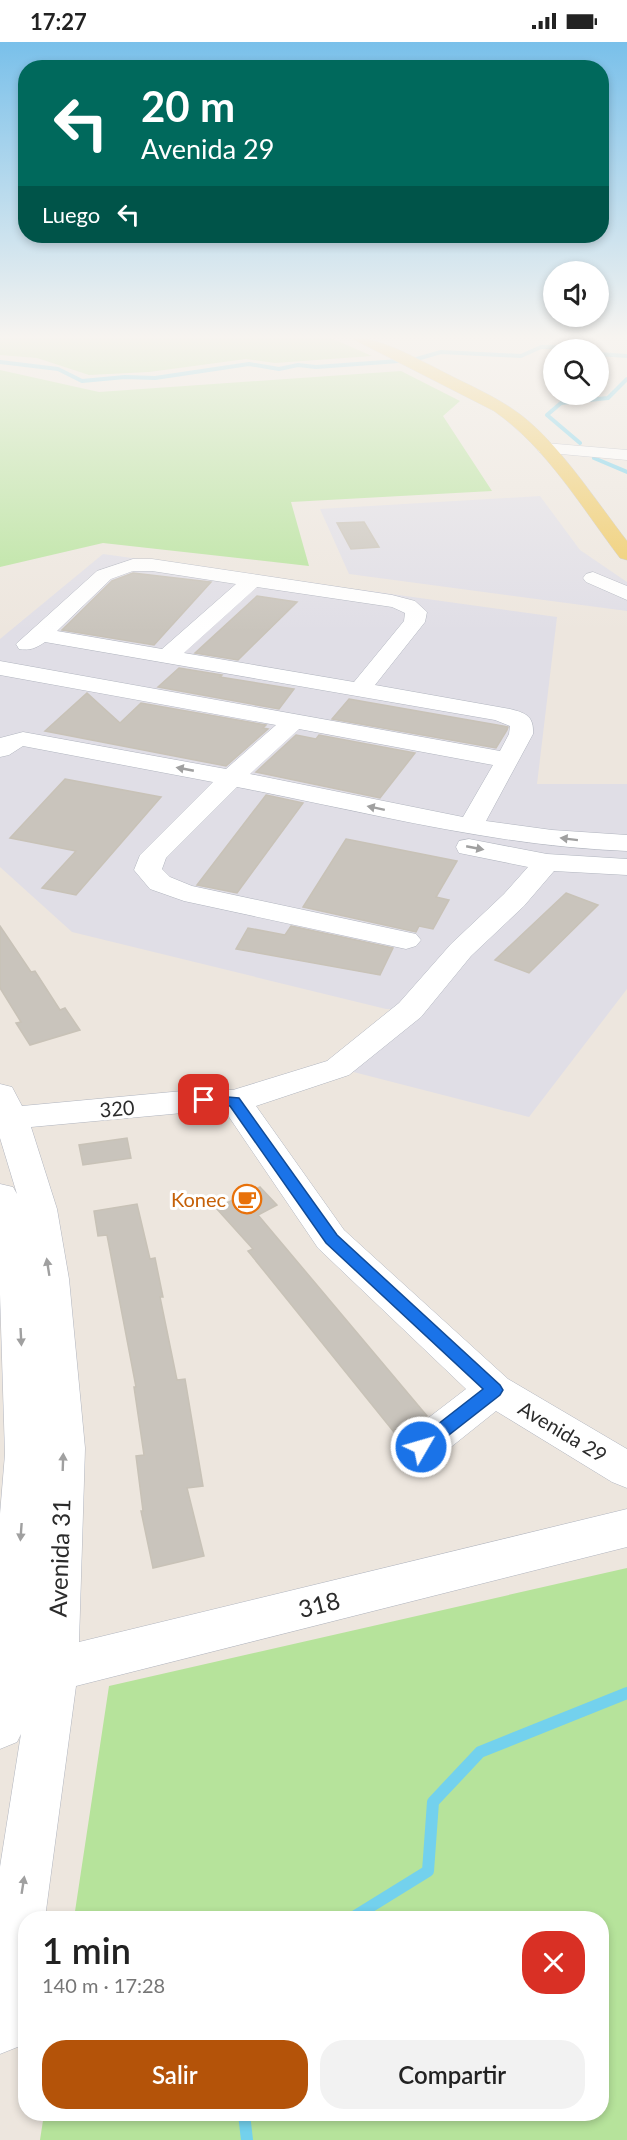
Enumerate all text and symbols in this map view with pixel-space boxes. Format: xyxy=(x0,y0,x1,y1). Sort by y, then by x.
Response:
text: 17:27 xyxy=(30,8,87,35)
text: 20 m xyxy=(141,81,235,131)
icon: left xyxy=(42,84,120,162)
text: Avenida 29 xyxy=(141,132,274,165)
icon: left xyxy=(112,198,145,231)
text: Luego xyxy=(42,201,100,228)
map controls xyxy=(543,261,609,405)
button: sound xyxy=(543,261,609,327)
button: search xyxy=(543,339,609,405)
one-way arrow xyxy=(176,764,195,773)
one-way arrow xyxy=(367,802,386,812)
one-way arrow xyxy=(559,834,578,843)
one-way arrow xyxy=(466,844,485,853)
pin xyxy=(178,1074,229,1125)
icon: arrive xyxy=(187,1083,220,1116)
street label: 320 xyxy=(99,1095,135,1121)
cafe icon: Konec xyxy=(231,1183,263,1215)
place label: Konec xyxy=(171,1187,226,1211)
one-way arrow xyxy=(44,1258,53,1277)
one-way arrow xyxy=(17,1327,26,1346)
street label: Avenida 29 xyxy=(514,1395,612,1467)
position arrow xyxy=(389,1415,453,1479)
one-way arrow xyxy=(59,1452,68,1471)
street label: Avenida 31 xyxy=(42,1498,76,1618)
one-way arrow xyxy=(16,1522,25,1541)
street label: 318 xyxy=(295,1585,343,1623)
one-way arrow xyxy=(19,1875,28,1894)
text: 1 min xyxy=(42,1928,131,1972)
button: close xyxy=(522,1931,585,1994)
text: 140 m · 17:28 xyxy=(42,1973,165,1997)
button: Salir xyxy=(42,2040,308,2109)
button: Compartir xyxy=(320,2040,585,2109)

